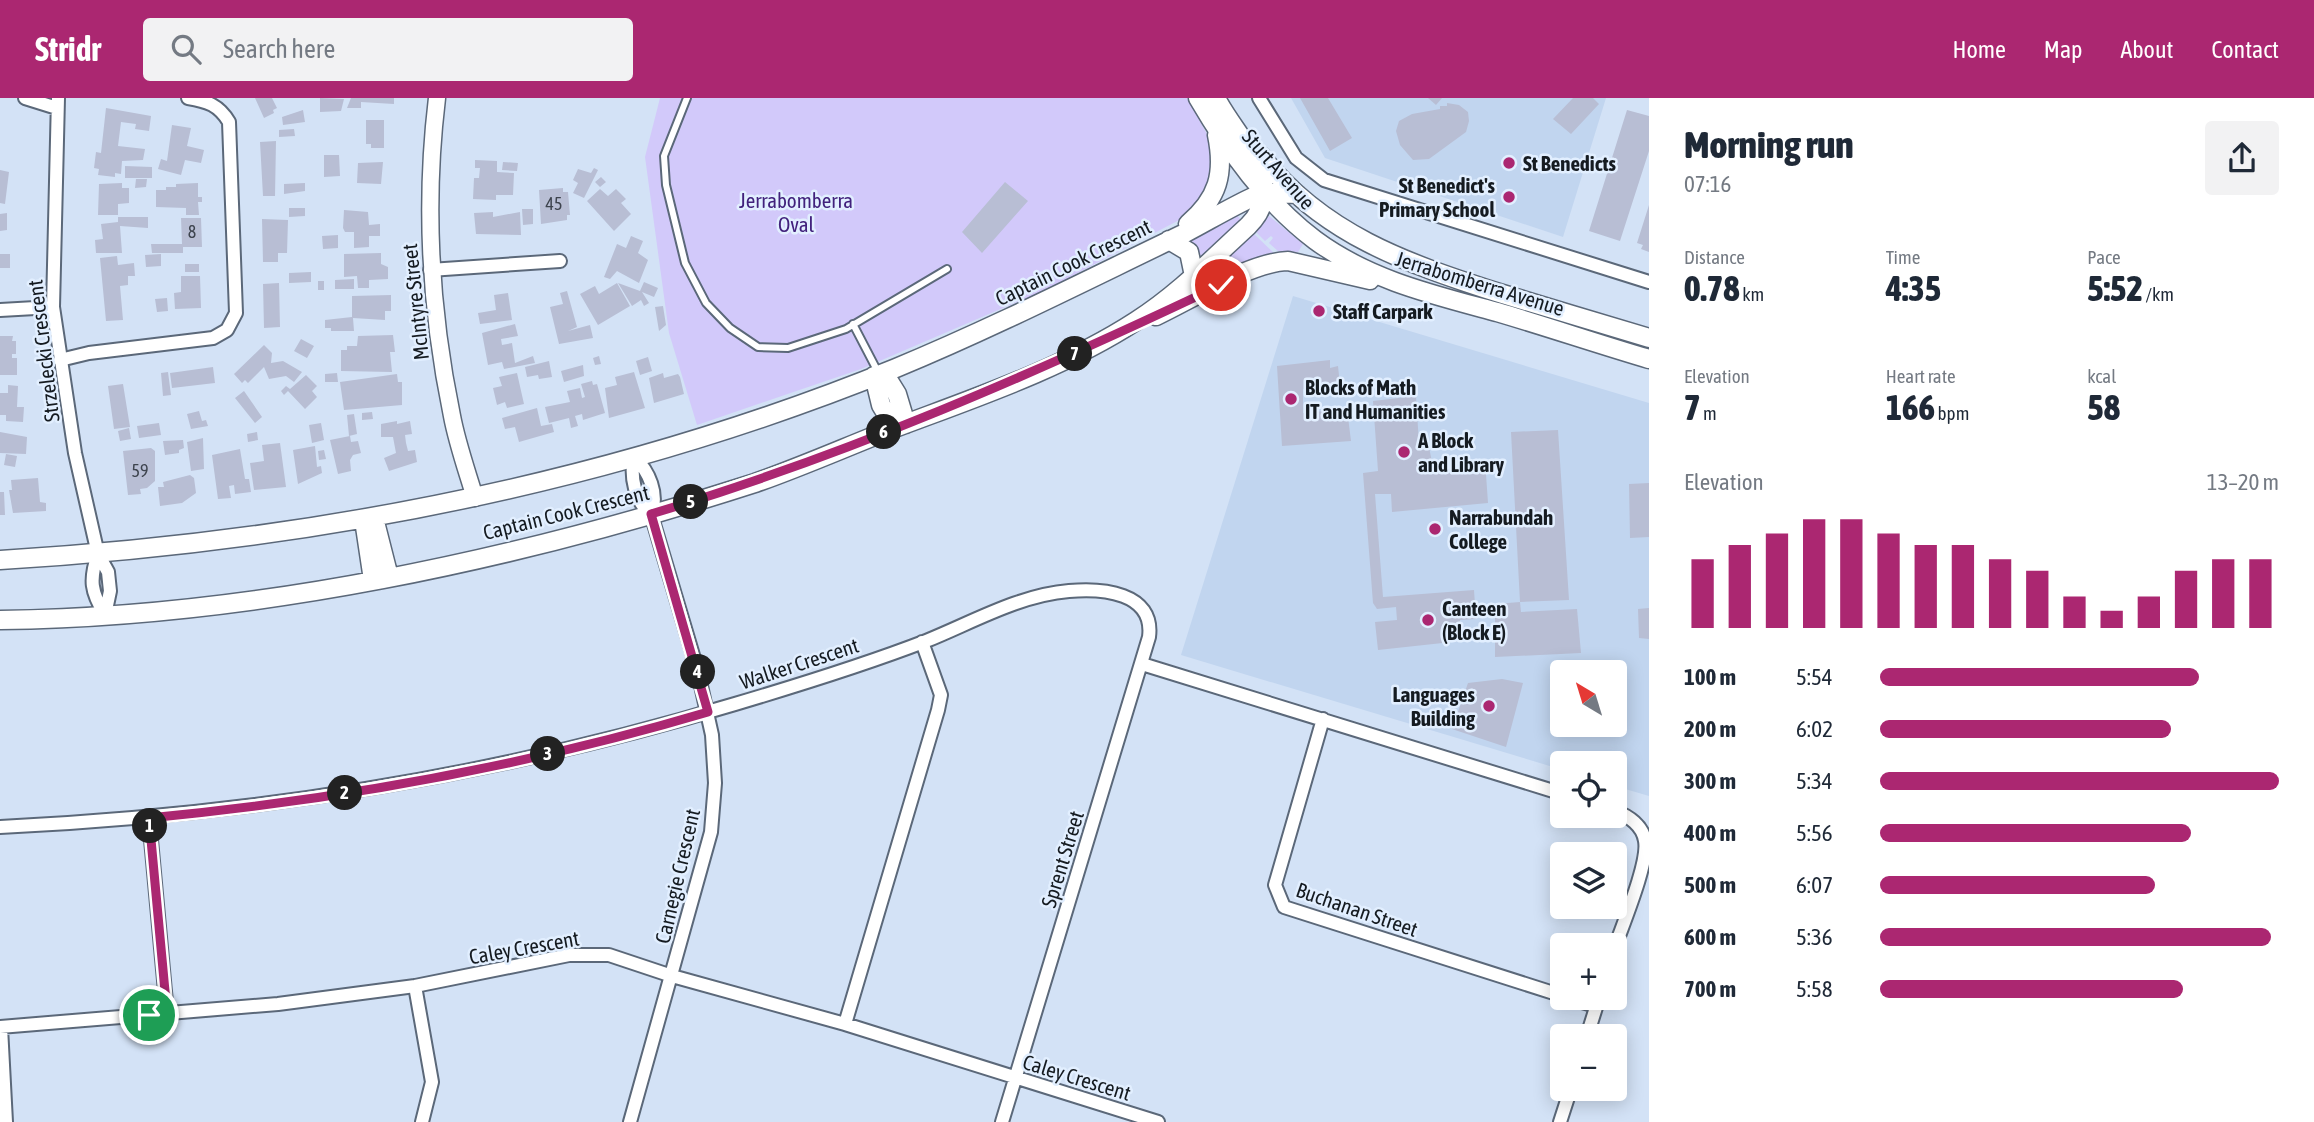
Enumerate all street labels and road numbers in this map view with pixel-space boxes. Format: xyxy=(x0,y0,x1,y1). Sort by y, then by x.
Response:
street label: Sturt Avenue xyxy=(1238,124,1320,214)
street label: Captain Cook Crescent xyxy=(991,214,1155,310)
street label: McIntyre Street xyxy=(397,243,433,361)
street label: Jerrabomberra Avenue xyxy=(1393,246,1567,320)
street label: Strzelecki Crescent xyxy=(22,279,64,423)
street label: Captain Cook Crescent xyxy=(480,480,652,544)
street label: Walker Crescent xyxy=(737,633,861,693)
street label: Carnegie Crescent xyxy=(650,806,704,946)
street label: Sprent Street xyxy=(1036,808,1088,910)
street label: Buchanan Street xyxy=(1293,877,1421,941)
street label: Caley Crescent xyxy=(467,925,581,969)
street label: Caley Crescent xyxy=(1020,1049,1134,1105)

